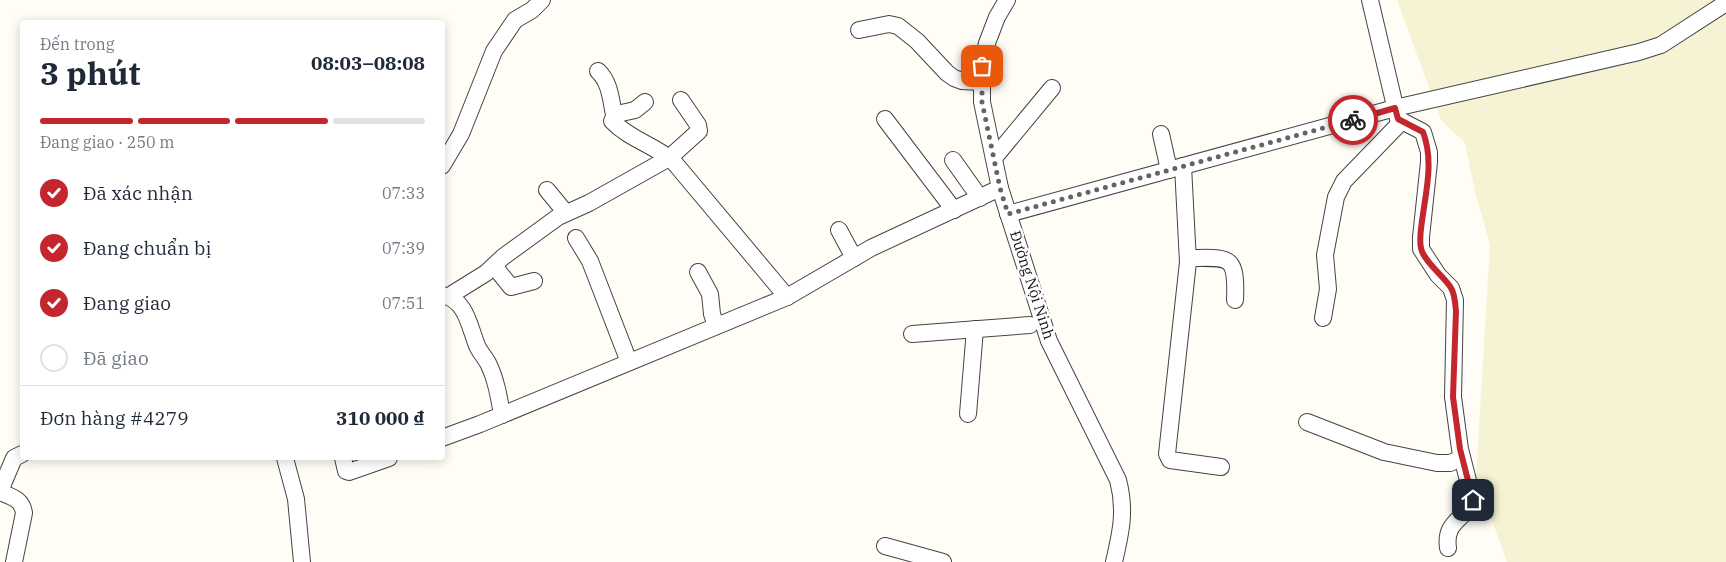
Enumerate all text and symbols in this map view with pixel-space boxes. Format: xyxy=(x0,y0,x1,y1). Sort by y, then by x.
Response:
text: Đến trong xyxy=(40,34,115,54)
pin xyxy=(961,45,1003,87)
text: 08:03–08:08 xyxy=(311,51,425,75)
text: 3 phút xyxy=(40,52,140,94)
icon: bag xyxy=(968,52,996,80)
courier xyxy=(1328,95,1378,145)
icon: bike xyxy=(1339,106,1367,134)
text: Đang giao · 250 m xyxy=(40,132,175,152)
icon: check xyxy=(40,179,68,207)
text: Đã xác nhận xyxy=(83,181,193,205)
text: 07:33 xyxy=(382,183,425,203)
street label: Đường Nội Ninh xyxy=(1006,228,1059,342)
icon: check xyxy=(40,234,68,262)
text: Đang chuẩn bị xyxy=(83,236,211,260)
text: 07:39 xyxy=(382,238,425,258)
icon: check xyxy=(40,289,68,317)
text: Đang giao xyxy=(83,291,171,315)
text: 07:51 xyxy=(382,293,425,313)
text: Đã giao xyxy=(83,346,149,370)
text: Đơn hàng #4279 xyxy=(40,406,189,430)
text: 310 000 ₫ xyxy=(336,406,425,430)
pin xyxy=(1452,479,1494,521)
icon: home xyxy=(1459,486,1487,514)

